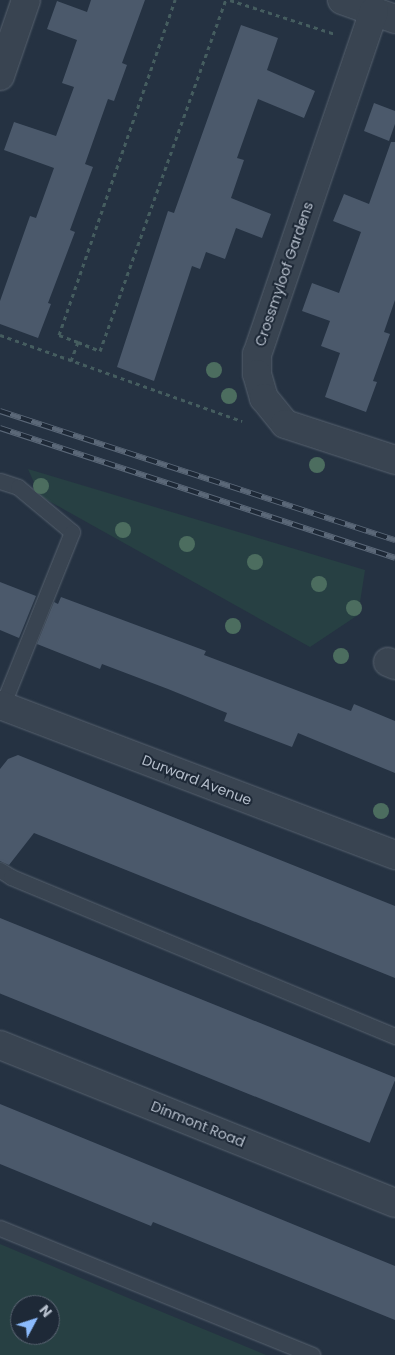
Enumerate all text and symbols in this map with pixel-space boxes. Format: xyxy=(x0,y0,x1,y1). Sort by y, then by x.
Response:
street label: Crossmyloof Gardens xyxy=(251,200,317,348)
street label: Durward Avenue xyxy=(140,751,254,809)
street label: Dinmont Road xyxy=(149,1098,247,1150)
north arrow xyxy=(10,1295,60,1345)
text: N xyxy=(35,1301,57,1321)

